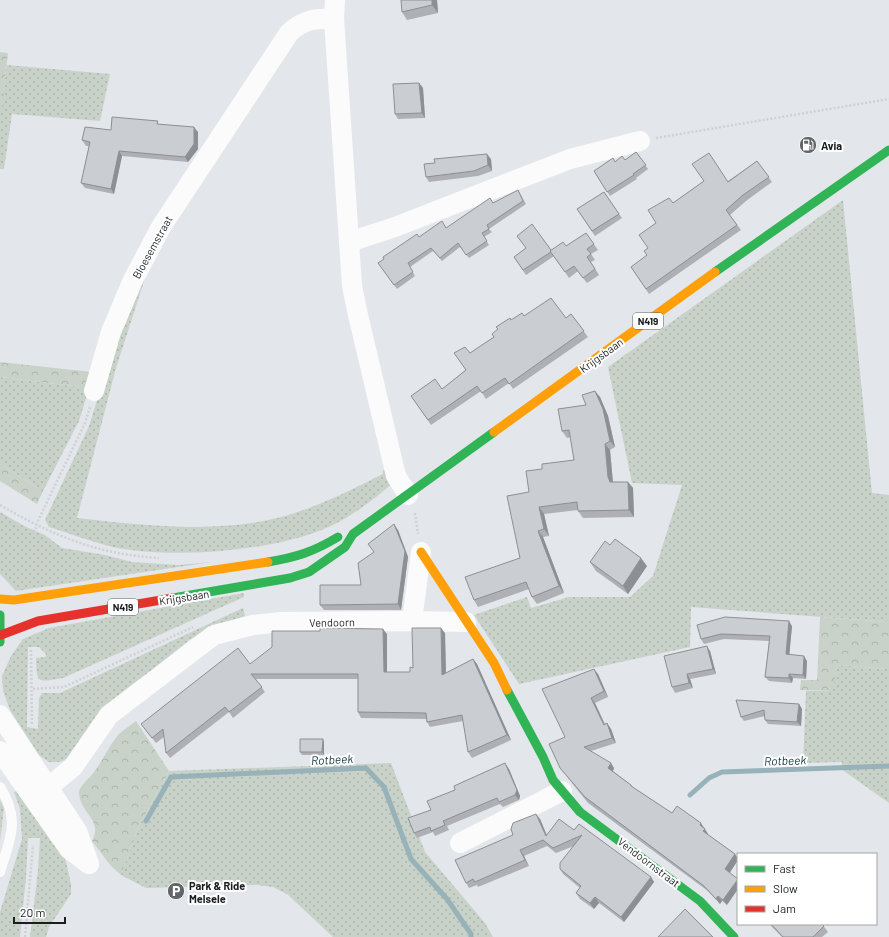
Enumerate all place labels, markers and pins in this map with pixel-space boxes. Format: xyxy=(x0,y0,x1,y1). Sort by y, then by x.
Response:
fuel station icon: Avia xyxy=(798,135,818,155)
place label: Avia xyxy=(821,139,842,152)
place label: Park & Ride Melsele xyxy=(189,879,245,905)
parking icon: Park & Ride Melsele xyxy=(166,881,186,901)

